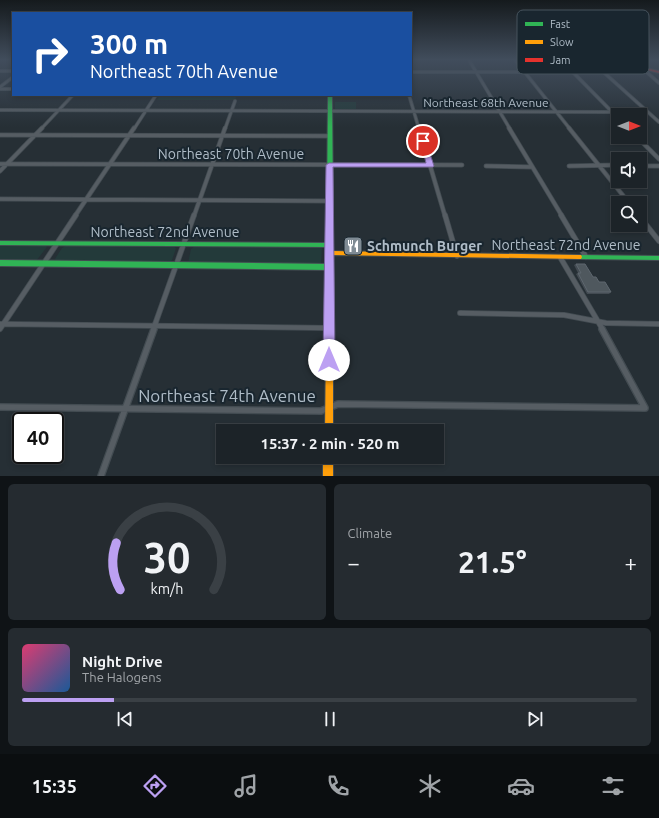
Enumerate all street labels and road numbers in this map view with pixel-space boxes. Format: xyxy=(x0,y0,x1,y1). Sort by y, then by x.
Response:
street label: Northeast 68th Avenue xyxy=(423,96,549,109)
street label: Northeast 70th Avenue xyxy=(158,146,304,162)
street label: Northeast 72nd Avenue xyxy=(90,224,240,240)
street label: Northeast 72nd Avenue xyxy=(491,237,641,253)
street label: Northeast 74th Avenue xyxy=(138,386,316,405)

